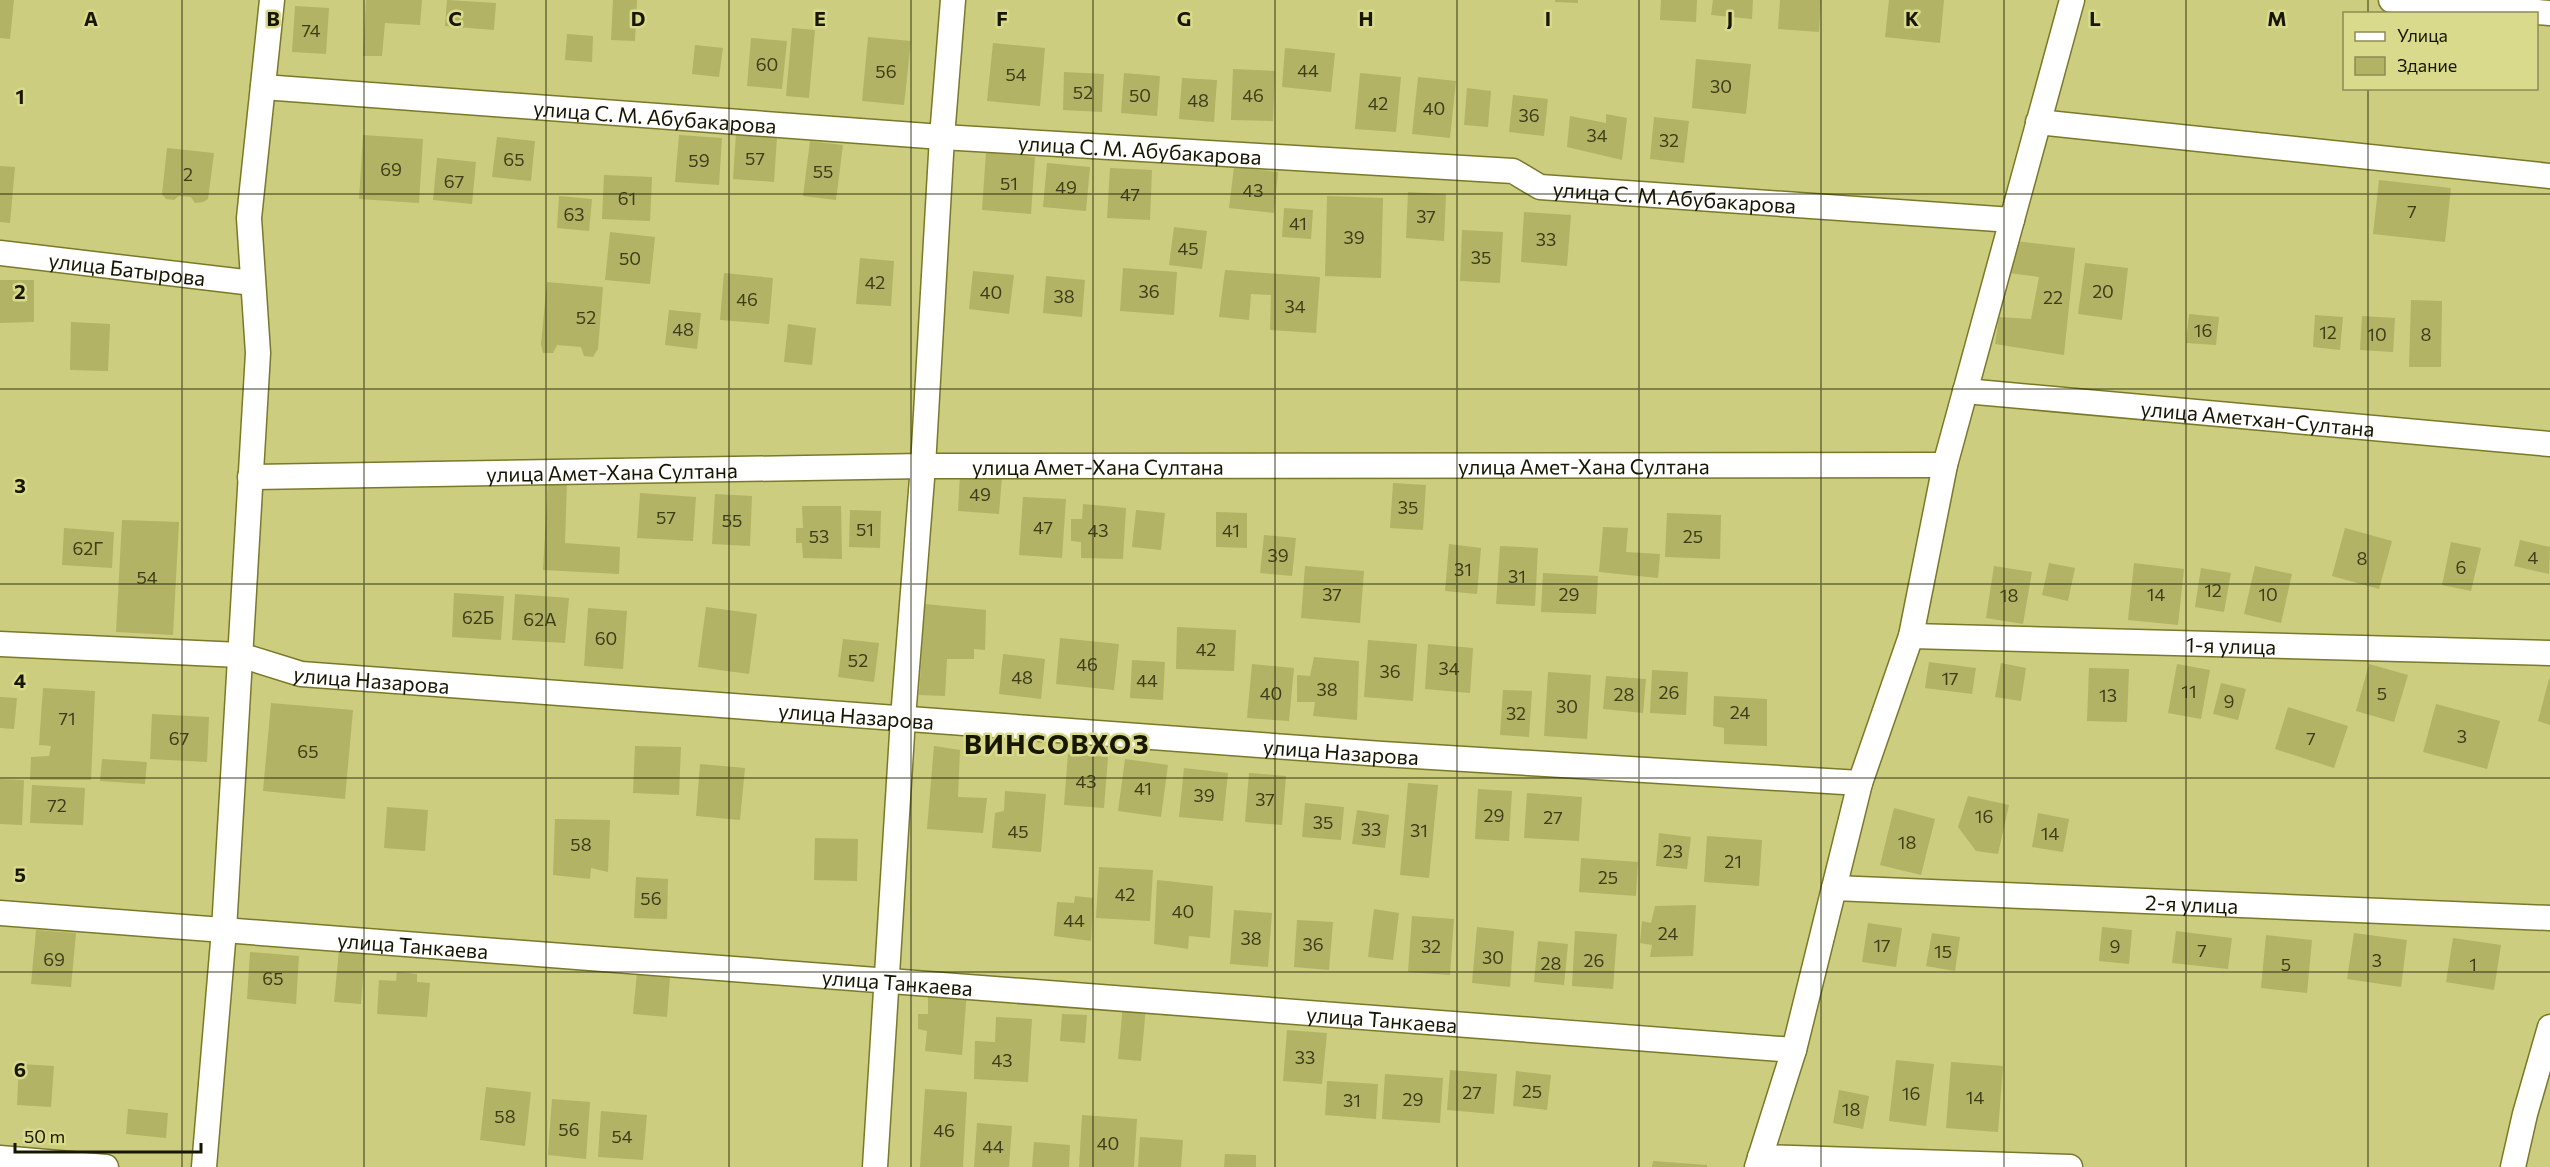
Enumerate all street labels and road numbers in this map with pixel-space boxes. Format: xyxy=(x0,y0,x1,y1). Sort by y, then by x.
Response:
street label: улица С. М. Абубакарова xyxy=(532,94,777,137)
street label: улица С. М. Абубакарова xyxy=(1017,129,1262,169)
street label: улица С. М. Абубакарова xyxy=(1552,175,1797,217)
street label: улица Батырова xyxy=(47,246,207,290)
street label: улица Аметхан-Султана xyxy=(2140,394,2376,441)
street label: улица Амет-Хана Султана xyxy=(972,453,1224,478)
street label: улица Амет-Хана Султана xyxy=(1458,453,1710,478)
street label: улица Амет-Хана Султана xyxy=(486,457,738,486)
street label: 1-я улица xyxy=(2185,631,2276,658)
street label: улица Назарова xyxy=(290,660,450,697)
street label: улица Назарова xyxy=(778,697,935,733)
street label: улица Назарова xyxy=(1262,733,1420,769)
street label: 2-я улица xyxy=(2145,889,2239,917)
street label: улица Танкаева xyxy=(336,926,489,963)
street label: улица Танкаева xyxy=(821,963,974,1000)
street label: улица Танкаева xyxy=(1306,1000,1458,1037)

